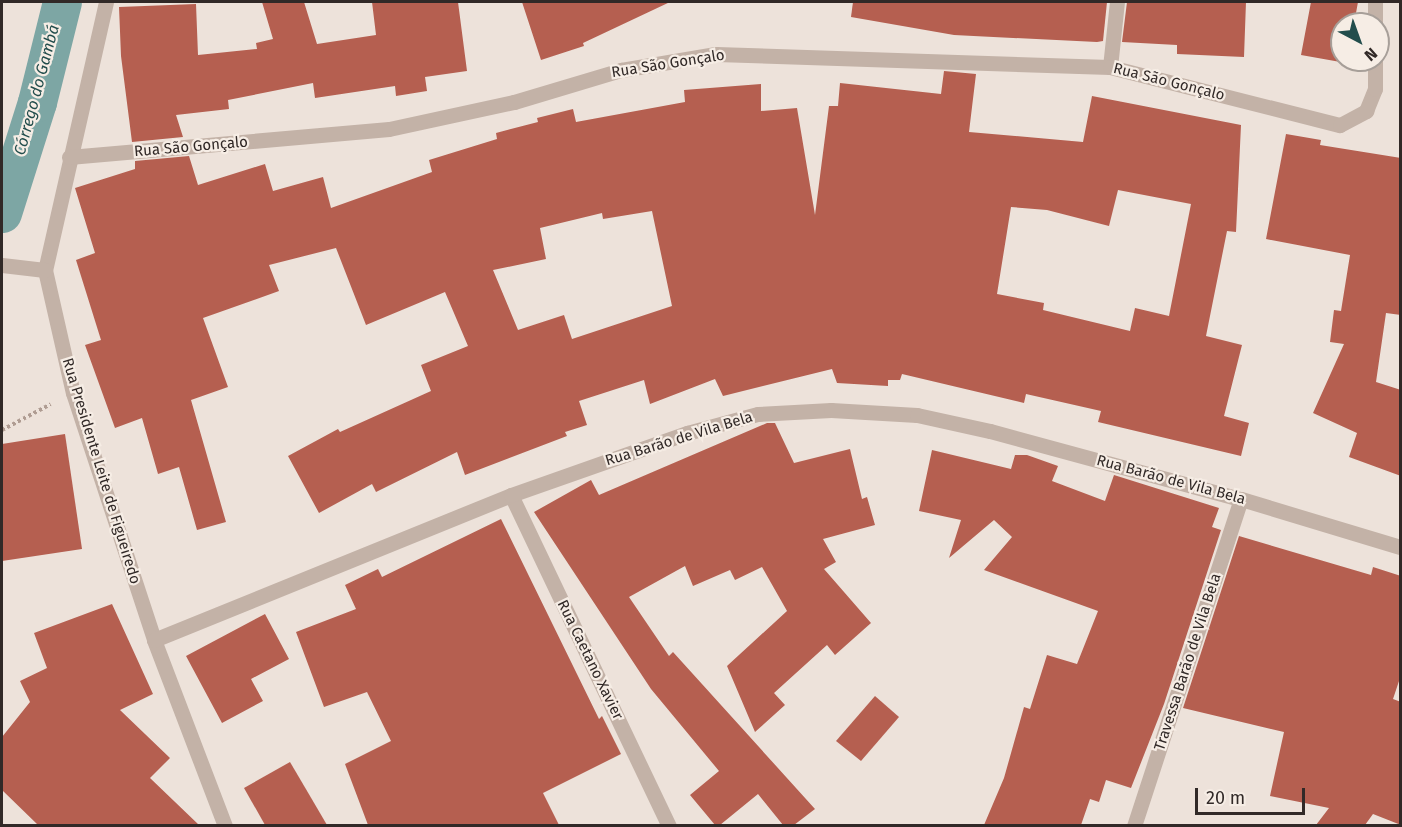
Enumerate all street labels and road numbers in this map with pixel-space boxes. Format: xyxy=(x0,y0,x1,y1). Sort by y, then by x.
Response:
street label: Rua São Gonçalo xyxy=(610,46,726,82)
street label: Rua São Gonçalo xyxy=(1111,59,1227,105)
street label: Rua São Gonçalo xyxy=(133,133,249,161)
street label: Rua Presidente Leite de Figueiredo xyxy=(58,356,144,586)
street label: Rua Barão de Vila Bela xyxy=(603,408,755,470)
street label: Rua Barão de Vila Bela xyxy=(1095,451,1247,509)
street label: Travessa Barão de Vila Bela xyxy=(1151,571,1225,753)
street label: Rua Caetano Xavier xyxy=(553,597,627,723)

